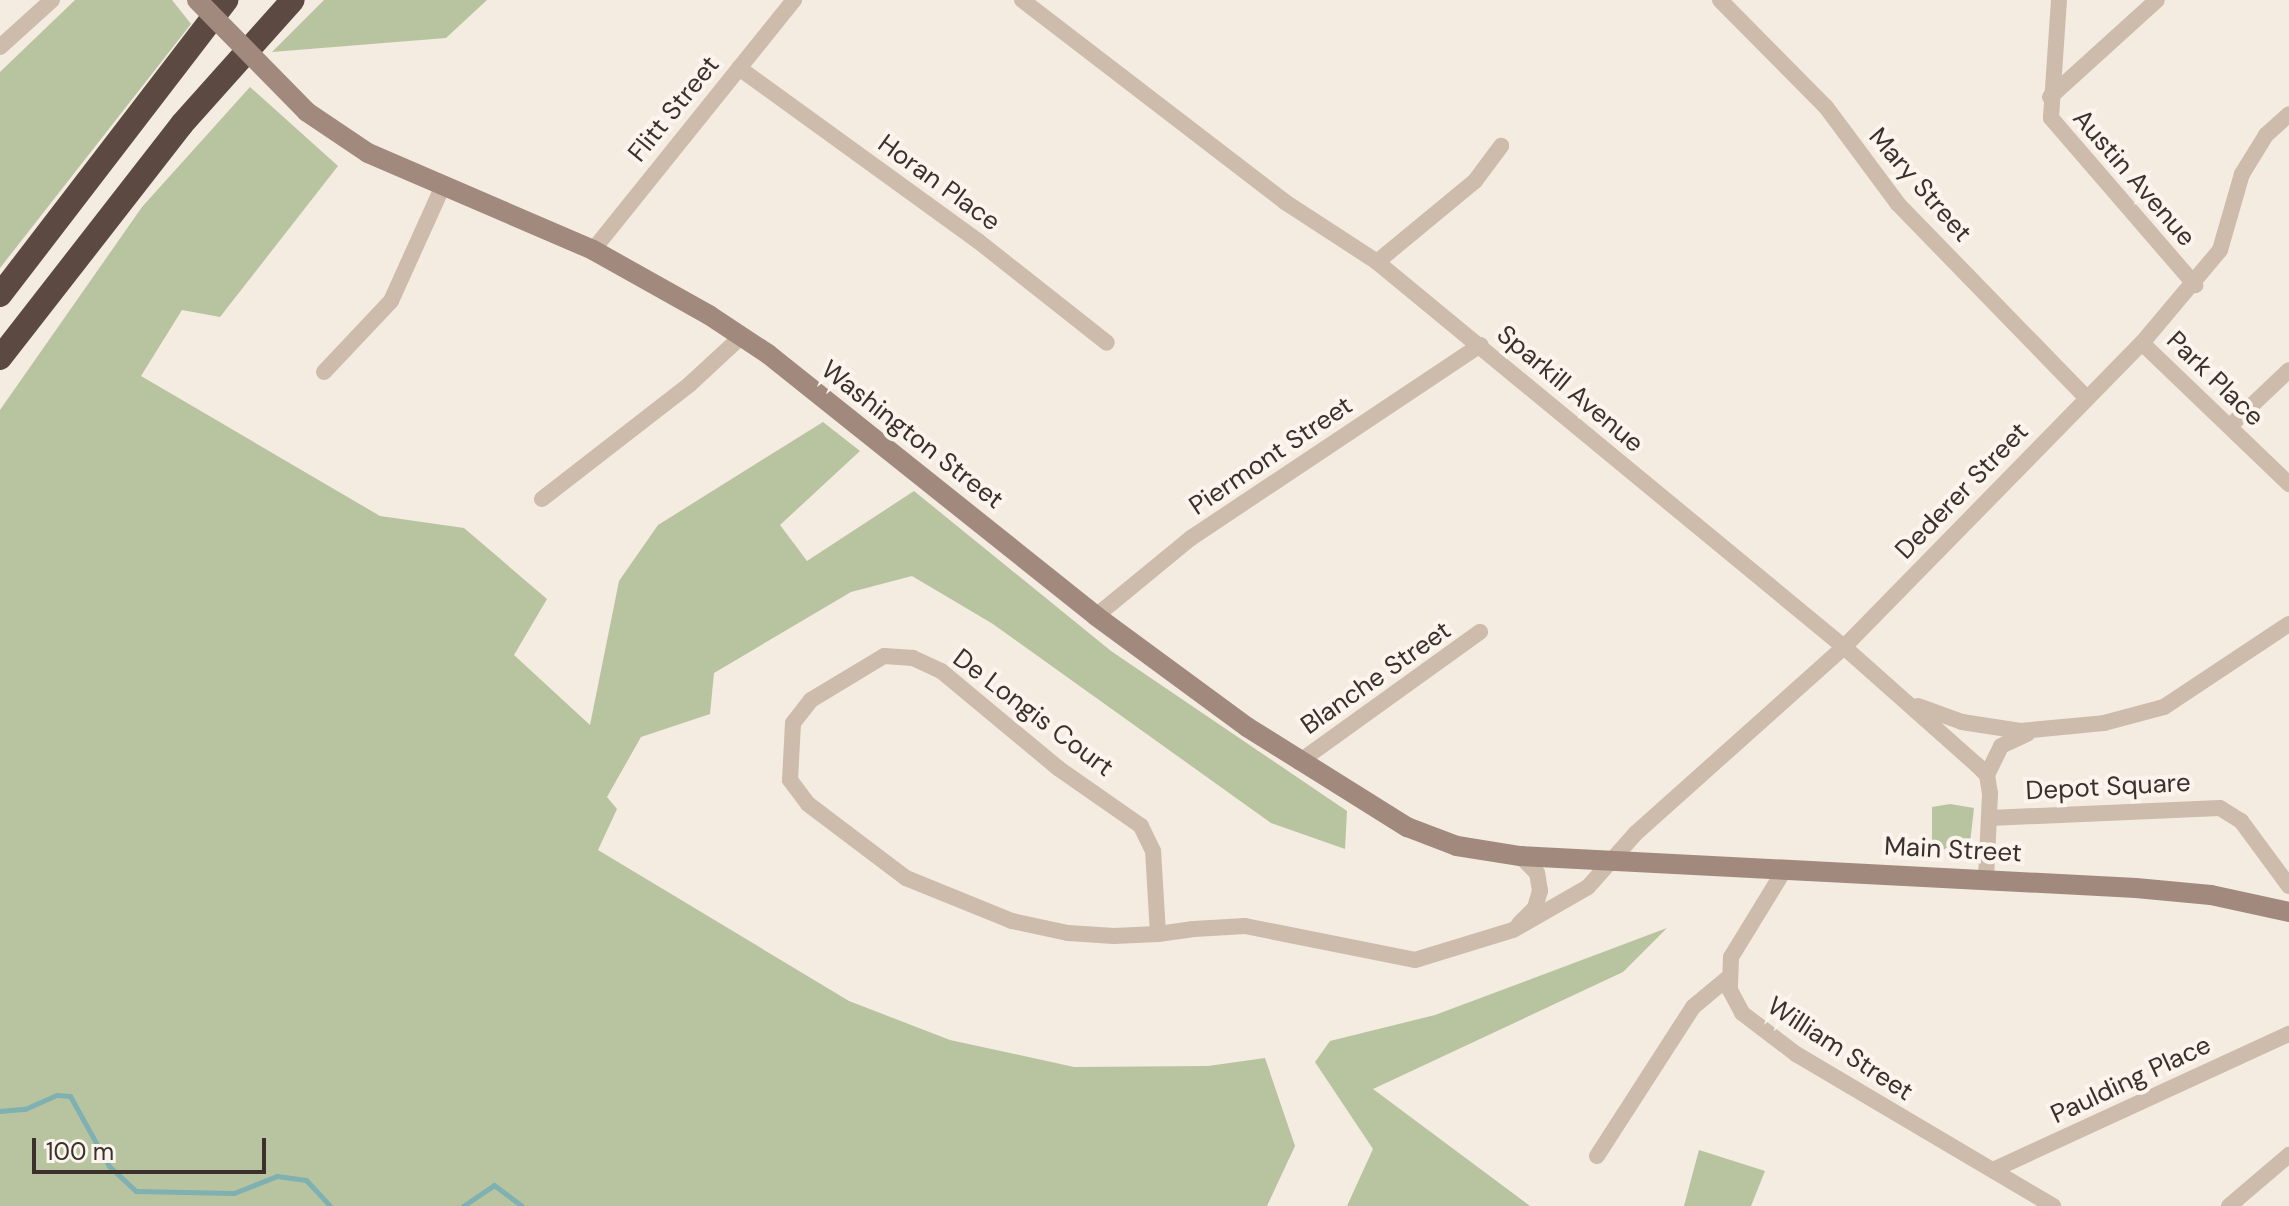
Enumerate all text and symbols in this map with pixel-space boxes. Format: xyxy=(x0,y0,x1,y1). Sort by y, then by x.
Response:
street label: Flitt Street xyxy=(622,50,726,168)
street label: Austin Avenue xyxy=(2066,103,2202,253)
street label: Mary Street xyxy=(1862,122,1978,248)
street label: Horan Place xyxy=(872,128,1006,238)
street label: Sparkill Avenue xyxy=(1491,319,1649,459)
street label: Park Place xyxy=(2160,325,2270,433)
street label: Washington Street xyxy=(815,354,1009,516)
street label: Piermont Street xyxy=(1184,390,1358,522)
street label: Dederer Street xyxy=(1889,416,2035,566)
street label: Blanche Street xyxy=(1295,615,1457,741)
street label: De Longis Court xyxy=(947,643,1119,783)
street label: Depot Square xyxy=(2025,767,2191,807)
street label: Main Street xyxy=(1883,831,2023,869)
street label: William Street xyxy=(1761,990,1919,1108)
street label: Paulding Place xyxy=(2046,1029,2216,1131)
scale bar xyxy=(36,1122,270,1172)
text: 100 m xyxy=(46,1136,114,1167)

